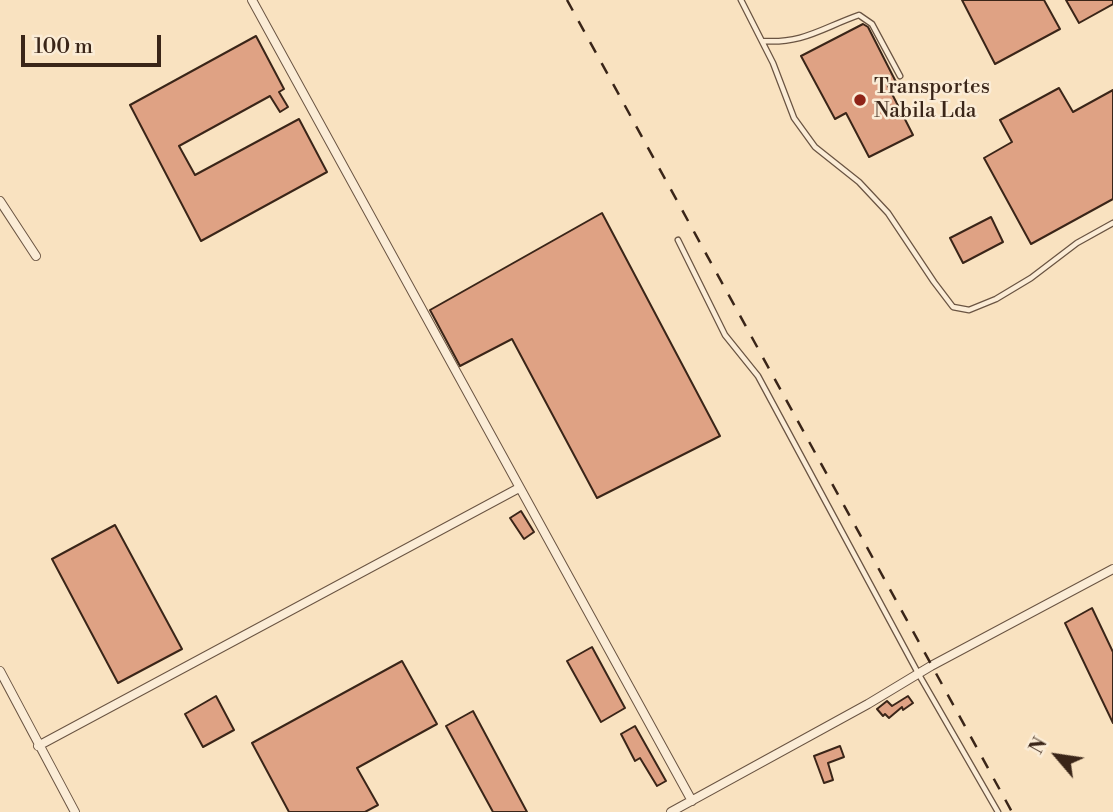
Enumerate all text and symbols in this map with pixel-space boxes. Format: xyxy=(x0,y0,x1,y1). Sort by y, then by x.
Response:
scale bar xyxy=(24,21,164,65)
text: 100 m xyxy=(34,34,93,60)
place label: Transportes Nabila Lda xyxy=(874,75,990,125)
marker: Transportes Nabila Lda xyxy=(852,92,868,108)
north arrow xyxy=(1022,721,1092,791)
text: N xyxy=(1024,733,1053,758)

